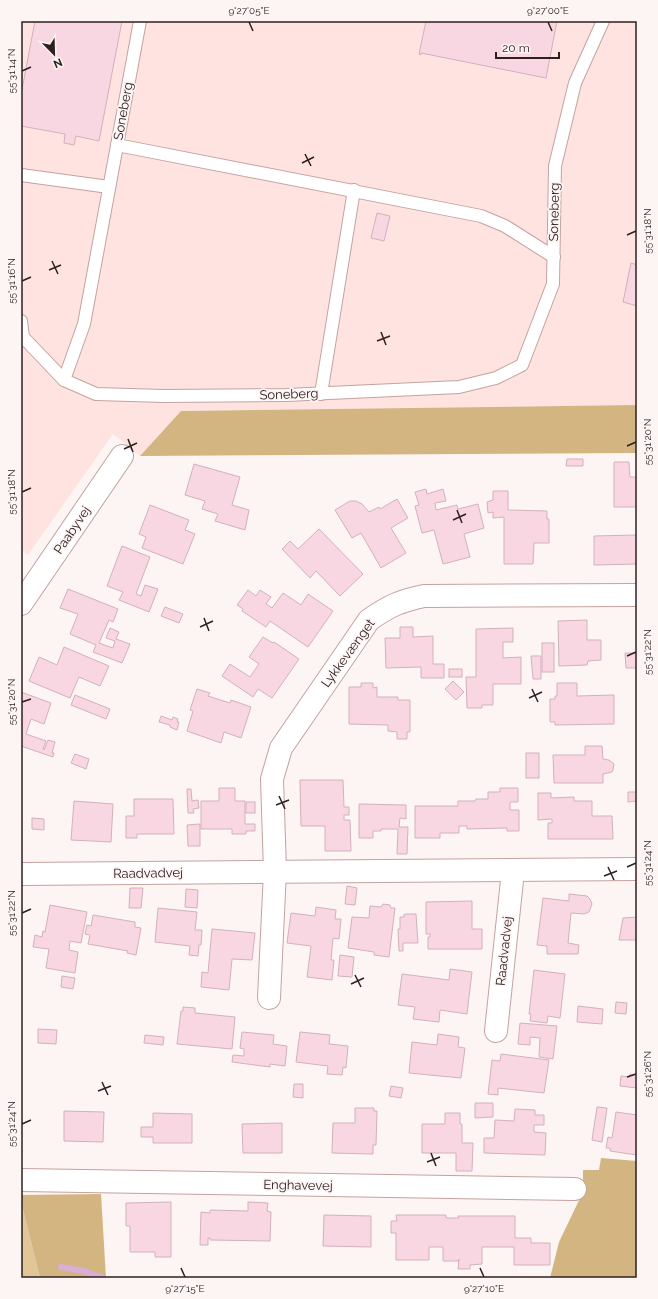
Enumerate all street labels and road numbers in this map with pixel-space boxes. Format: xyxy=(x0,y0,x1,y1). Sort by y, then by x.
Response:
street label: Soneberg xyxy=(110,81,136,141)
street label: Soneberg xyxy=(546,182,562,242)
street label: Soneberg xyxy=(259,385,319,403)
street label: Paabyvej xyxy=(51,503,93,557)
street label: Lykkevænget xyxy=(318,615,378,690)
street label: Raadvadvej xyxy=(113,865,183,881)
street label: Raadvadvej xyxy=(493,915,515,987)
street label: Enghavevej xyxy=(263,1177,333,1193)

